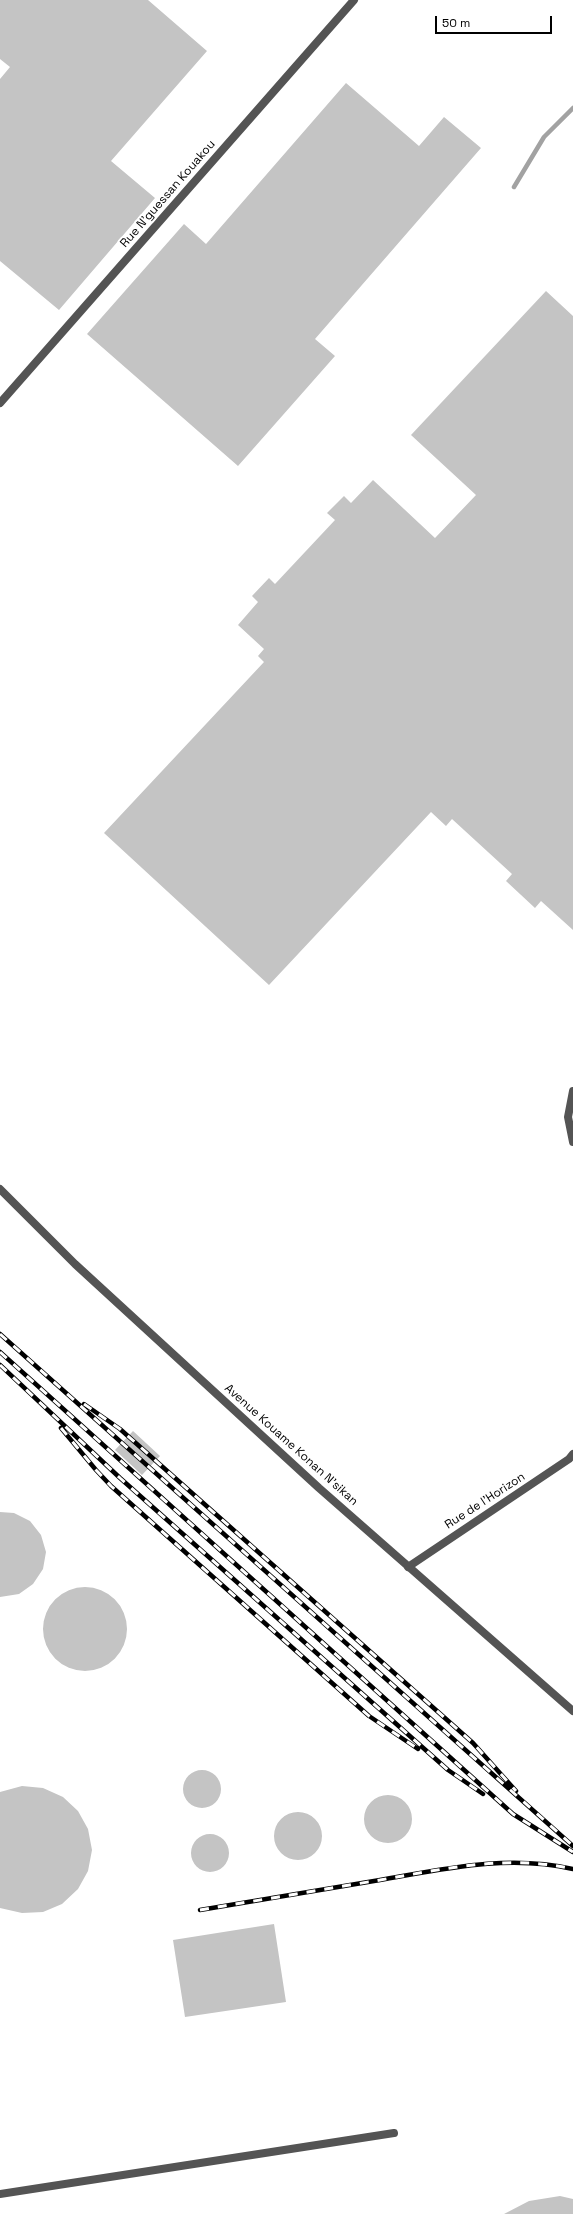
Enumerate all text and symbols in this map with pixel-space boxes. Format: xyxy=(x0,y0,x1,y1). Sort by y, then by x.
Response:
scale bar xyxy=(437,8,554,34)
text: 50 m xyxy=(442,15,470,31)
street label: Rue N'guessan Kouakou xyxy=(117,137,219,251)
street label: Avenue Kouame Konan N'sikan xyxy=(221,1381,361,1509)
street label: Rue de l'Horizon xyxy=(442,1470,528,1532)

